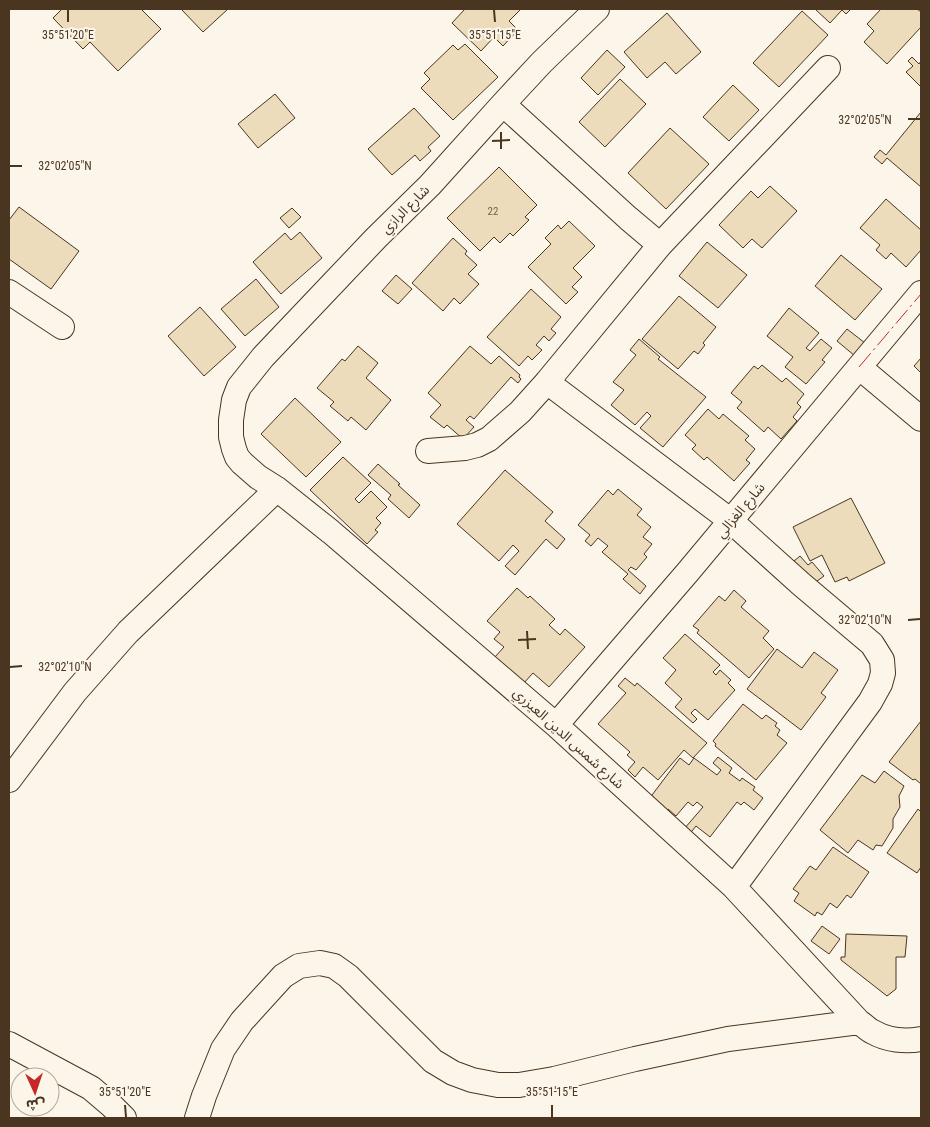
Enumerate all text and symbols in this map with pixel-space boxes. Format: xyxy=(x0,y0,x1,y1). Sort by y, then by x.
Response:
text: 35°51'20"E xyxy=(42,28,94,42)
text: 35°51'15"E xyxy=(469,28,521,42)
text: 32°02'05"N xyxy=(838,113,892,127)
text: 32°02'05"N xyxy=(38,159,92,173)
street label: شارع الرازي xyxy=(378,181,435,239)
house number: 22 xyxy=(488,205,498,218)
street label: شارع الغزالي xyxy=(712,479,770,543)
text: 32°02'10"N xyxy=(838,613,892,627)
text: 32°02'10"N xyxy=(38,660,92,674)
street label: شارع شمس الدين العيزري xyxy=(508,684,628,794)
north arrow xyxy=(10,1067,60,1117)
text: 35°51'20"E xyxy=(99,1085,151,1099)
text: 35°51'15"E xyxy=(526,1085,578,1099)
text: ش xyxy=(26,1096,46,1113)

